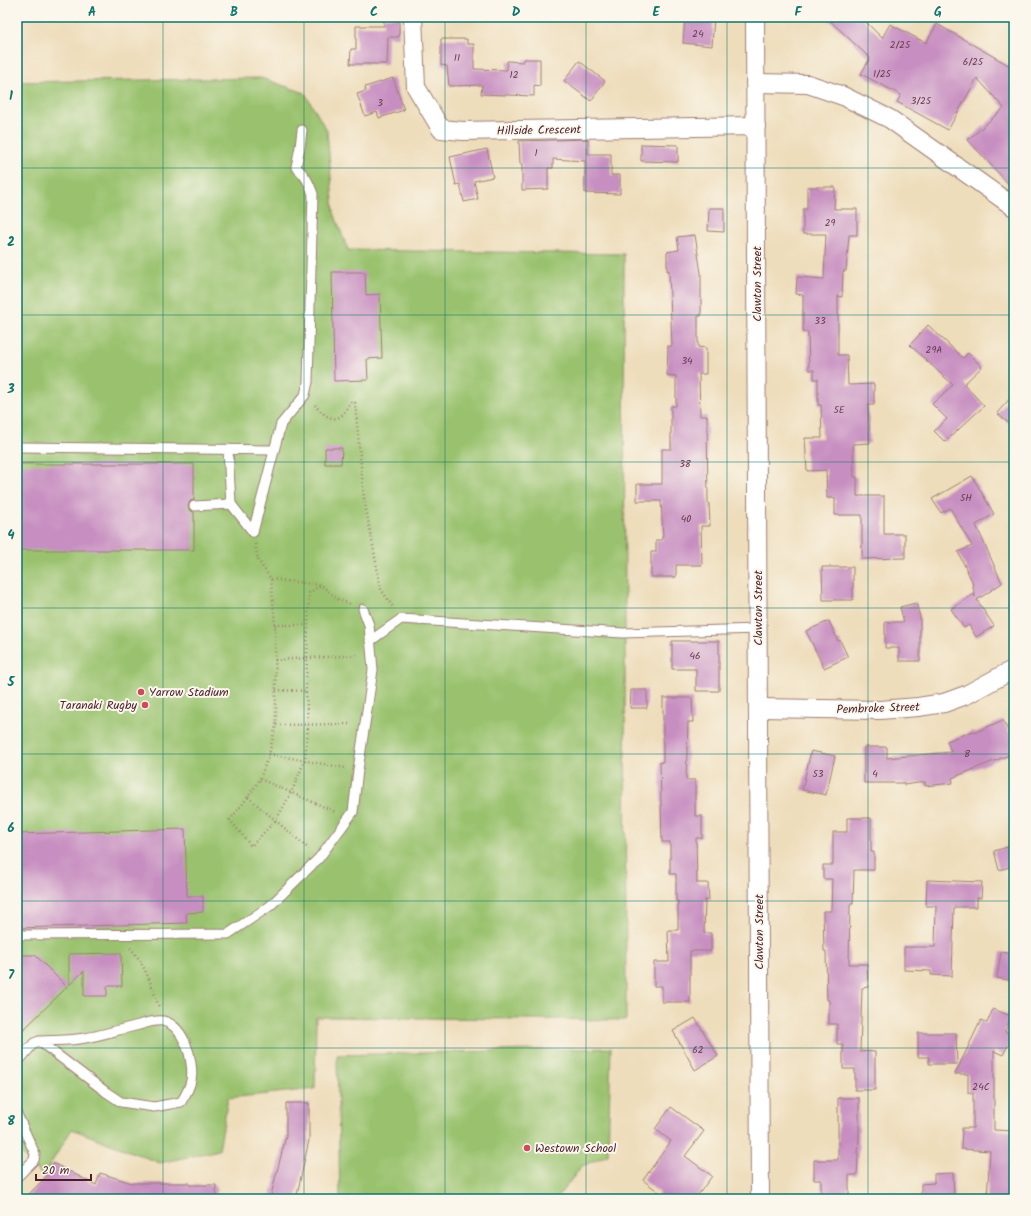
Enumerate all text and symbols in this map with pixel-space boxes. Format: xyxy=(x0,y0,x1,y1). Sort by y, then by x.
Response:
text: A xyxy=(88,2,96,23)
text: B xyxy=(230,2,238,23)
text: C xyxy=(370,2,378,23)
text: D xyxy=(512,2,521,23)
text: E xyxy=(652,2,660,23)
text: F xyxy=(794,2,802,23)
text: G xyxy=(934,2,942,23)
house number: 24 xyxy=(692,26,704,42)
house number: 2/25 xyxy=(890,37,911,53)
house number: 11 xyxy=(454,50,460,66)
house number: 6/25 xyxy=(963,54,984,70)
house number: 1/25 xyxy=(873,66,892,82)
house number: 12 xyxy=(510,67,519,83)
text: 1 xyxy=(9,86,13,107)
house number: 3/25 xyxy=(911,93,932,109)
house number: 3 xyxy=(377,95,383,111)
street label: Hillside Crescent xyxy=(497,120,582,141)
house number: 1 xyxy=(534,145,538,161)
house number: 29 xyxy=(825,215,835,231)
text: 2 xyxy=(7,232,15,253)
street label: Clawton Street xyxy=(748,246,767,322)
house number: 33 xyxy=(814,313,826,329)
house number: 29A xyxy=(926,342,942,358)
house number: 34 xyxy=(681,353,693,369)
text: 3 xyxy=(6,379,15,400)
house number: 5E xyxy=(833,402,846,418)
house number: 38 xyxy=(679,456,692,472)
house number: 5H xyxy=(960,490,972,506)
house number: 40 xyxy=(681,511,691,527)
text: 4 xyxy=(7,525,15,546)
street label: Clawton Street xyxy=(749,570,768,646)
house number: 46 xyxy=(689,648,701,664)
text: 5 xyxy=(7,672,16,693)
place label: Yarrow Stadium xyxy=(149,683,229,702)
marker: Yarrow Stadium xyxy=(136,687,146,697)
place label: Taranaki Rugby xyxy=(60,696,137,715)
street label: Pembroke Street xyxy=(836,698,920,719)
marker: Taranaki Rugby xyxy=(140,700,150,710)
house number: 8 xyxy=(964,746,971,762)
house number: 53 xyxy=(812,766,824,782)
house number: 4 xyxy=(872,766,878,782)
text: 6 xyxy=(7,818,15,839)
street label: Clawton Street xyxy=(750,894,769,970)
text: 7 xyxy=(8,965,15,986)
house number: 62 xyxy=(692,1042,704,1058)
house number: 24C xyxy=(972,1079,990,1095)
text: 8 xyxy=(7,1111,15,1132)
place label: Westown School xyxy=(535,1139,616,1158)
marker: Westown School xyxy=(522,1143,532,1153)
scale bar xyxy=(36,1156,91,1182)
text: 20 m xyxy=(42,1161,70,1180)

